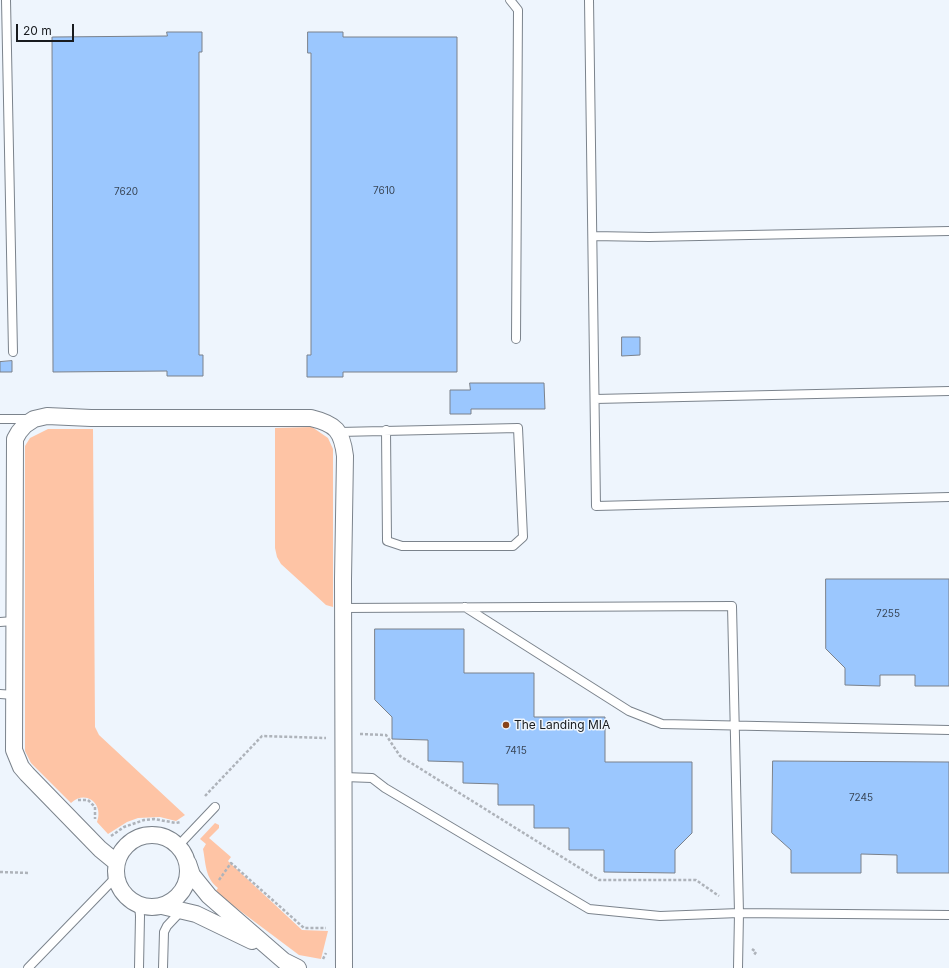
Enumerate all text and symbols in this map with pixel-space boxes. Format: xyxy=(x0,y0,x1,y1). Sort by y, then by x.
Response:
scale bar xyxy=(18,16,76,42)
text: 20 m xyxy=(23,23,52,38)
house number: 7610 xyxy=(373,185,395,197)
house number: 7620 xyxy=(114,186,138,198)
house number: 7255 xyxy=(876,608,900,620)
place label: The Landing MIA xyxy=(514,718,610,732)
marker: The Landing MIA xyxy=(501,720,511,730)
house number: 7415 xyxy=(505,745,527,757)
house number: 7245 xyxy=(849,792,873,804)

